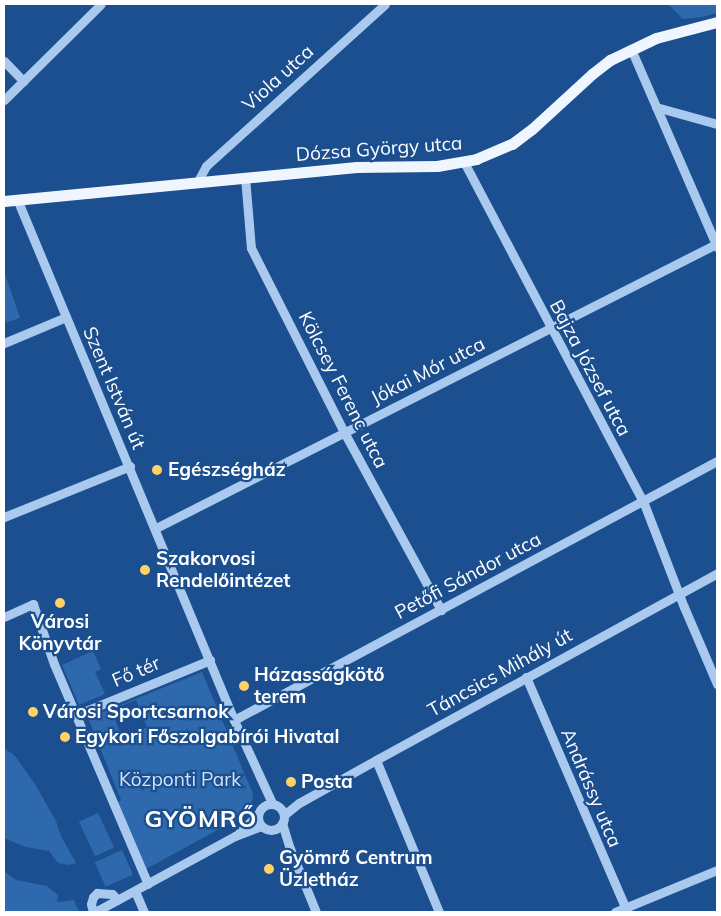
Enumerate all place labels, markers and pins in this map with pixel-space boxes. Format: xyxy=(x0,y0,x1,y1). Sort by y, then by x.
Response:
place label: Egészségház xyxy=(168,459,286,481)
marker: Egészségház xyxy=(150,463,164,477)
place label: Szakorvosi Rendelőintézet xyxy=(156,548,291,592)
marker: Szakorvosi Rendelőintézet xyxy=(138,563,152,577)
marker: Városi Könyvtár xyxy=(54,597,66,609)
place label: Városi Könyvtár xyxy=(19,611,101,655)
place label: Házasságkötő terem xyxy=(254,664,385,708)
marker: Házasságkötő terem xyxy=(238,680,250,692)
place label: Városi Sportcsarnok xyxy=(43,701,229,723)
marker: Városi Sportcsarnok xyxy=(27,706,39,718)
place label: Egykori Főszolgabírói Hivatal xyxy=(75,726,339,748)
marker: Egykori Főszolgabírói Hivatal xyxy=(59,731,71,743)
place label: Posta xyxy=(301,771,353,793)
marker: Posta xyxy=(285,776,297,788)
place label: Gyömrő Centrum Üzletház xyxy=(279,847,433,891)
marker: Gyömrő Centrum Üzletház xyxy=(263,863,275,875)

